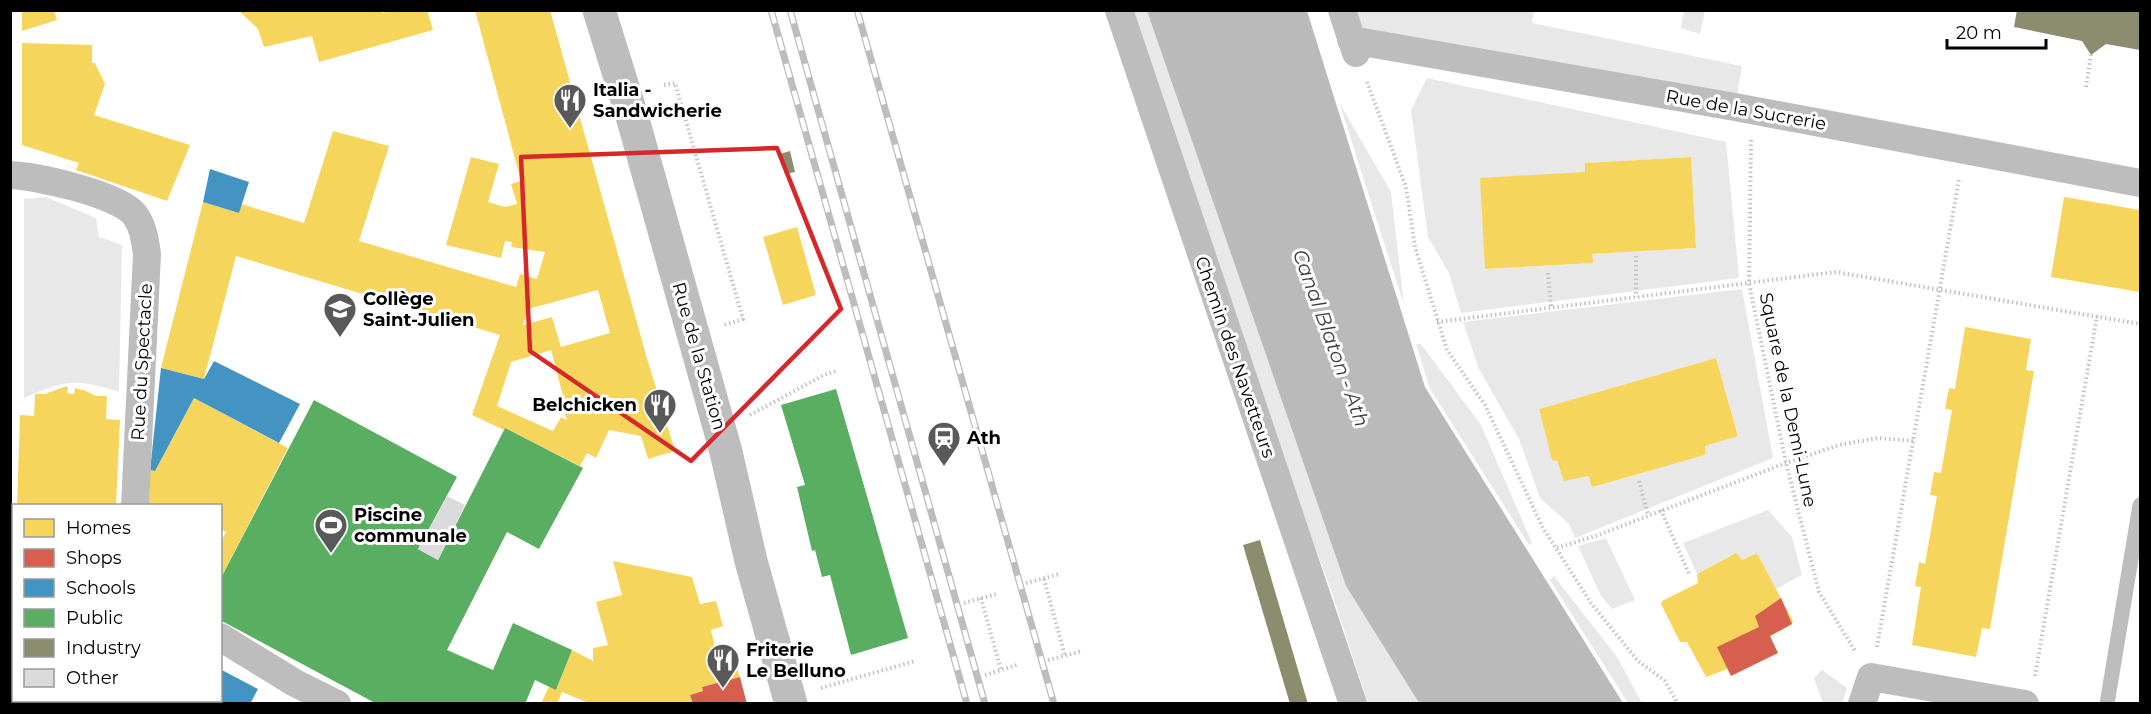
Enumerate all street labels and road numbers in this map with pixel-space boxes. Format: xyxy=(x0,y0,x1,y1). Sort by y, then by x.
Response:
street label: Rue de la Sucrerie xyxy=(1664,85,1828,135)
street label: Chemin des Navetteurs xyxy=(1190,253,1280,461)
street label: Rue de la Station xyxy=(667,279,731,433)
street label: Rue du Spectacle xyxy=(127,283,157,441)
street label: Square de la Demi-Lune xyxy=(1755,291,1822,509)

